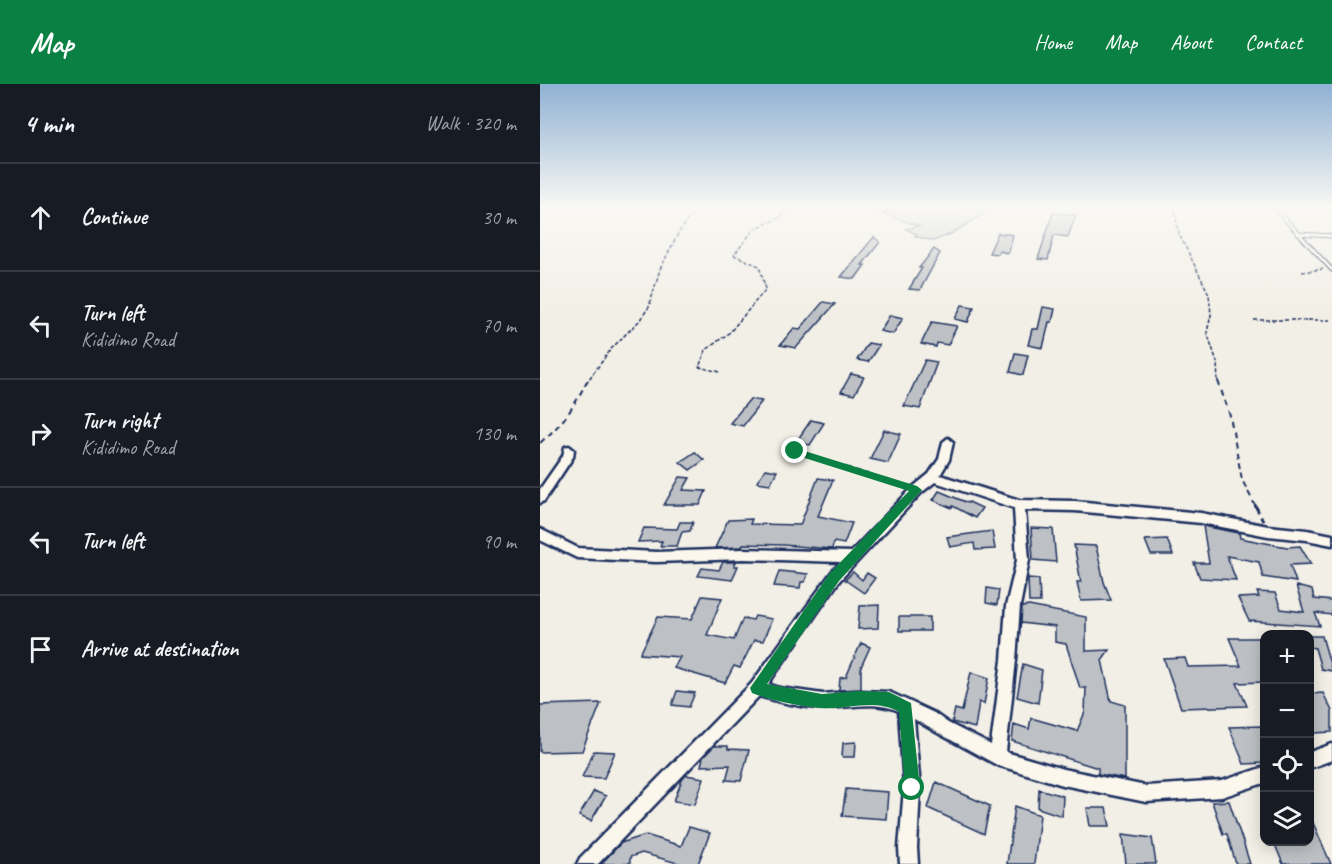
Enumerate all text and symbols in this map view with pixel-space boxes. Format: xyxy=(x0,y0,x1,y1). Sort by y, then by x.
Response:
text: Map xyxy=(30,25,73,60)
text: Home xyxy=(1034,29,1072,55)
text: Map xyxy=(1105,29,1137,55)
text: About xyxy=(1170,29,1212,55)
text: Contact xyxy=(1245,29,1302,55)
text: 4 min xyxy=(24,107,74,140)
text: Walk · 320 m xyxy=(426,111,516,136)
icon: ahead xyxy=(24,201,57,234)
text: Continue xyxy=(81,203,147,231)
text: 30 m xyxy=(482,205,516,230)
text: Turn left xyxy=(81,299,145,327)
icon: left xyxy=(24,309,57,342)
text: 70 m xyxy=(482,313,516,338)
text: Kididimo Road xyxy=(81,327,175,352)
text: Turn right xyxy=(81,407,158,435)
icon: right xyxy=(24,417,57,450)
text: 130 m xyxy=(473,421,516,446)
text: Kididimo Road xyxy=(81,435,175,460)
route end xyxy=(781,437,807,463)
icon: left xyxy=(24,525,57,558)
text: Turn left xyxy=(81,527,145,555)
text: 90 m xyxy=(482,529,516,554)
map controls xyxy=(1260,630,1314,846)
button: + xyxy=(1260,630,1314,684)
icon: arrive xyxy=(24,633,57,666)
text: Arrive at destination xyxy=(81,635,238,663)
button: − xyxy=(1260,684,1314,738)
button: locate xyxy=(1260,738,1314,792)
route start xyxy=(898,774,924,800)
button: layers xyxy=(1260,792,1314,846)

